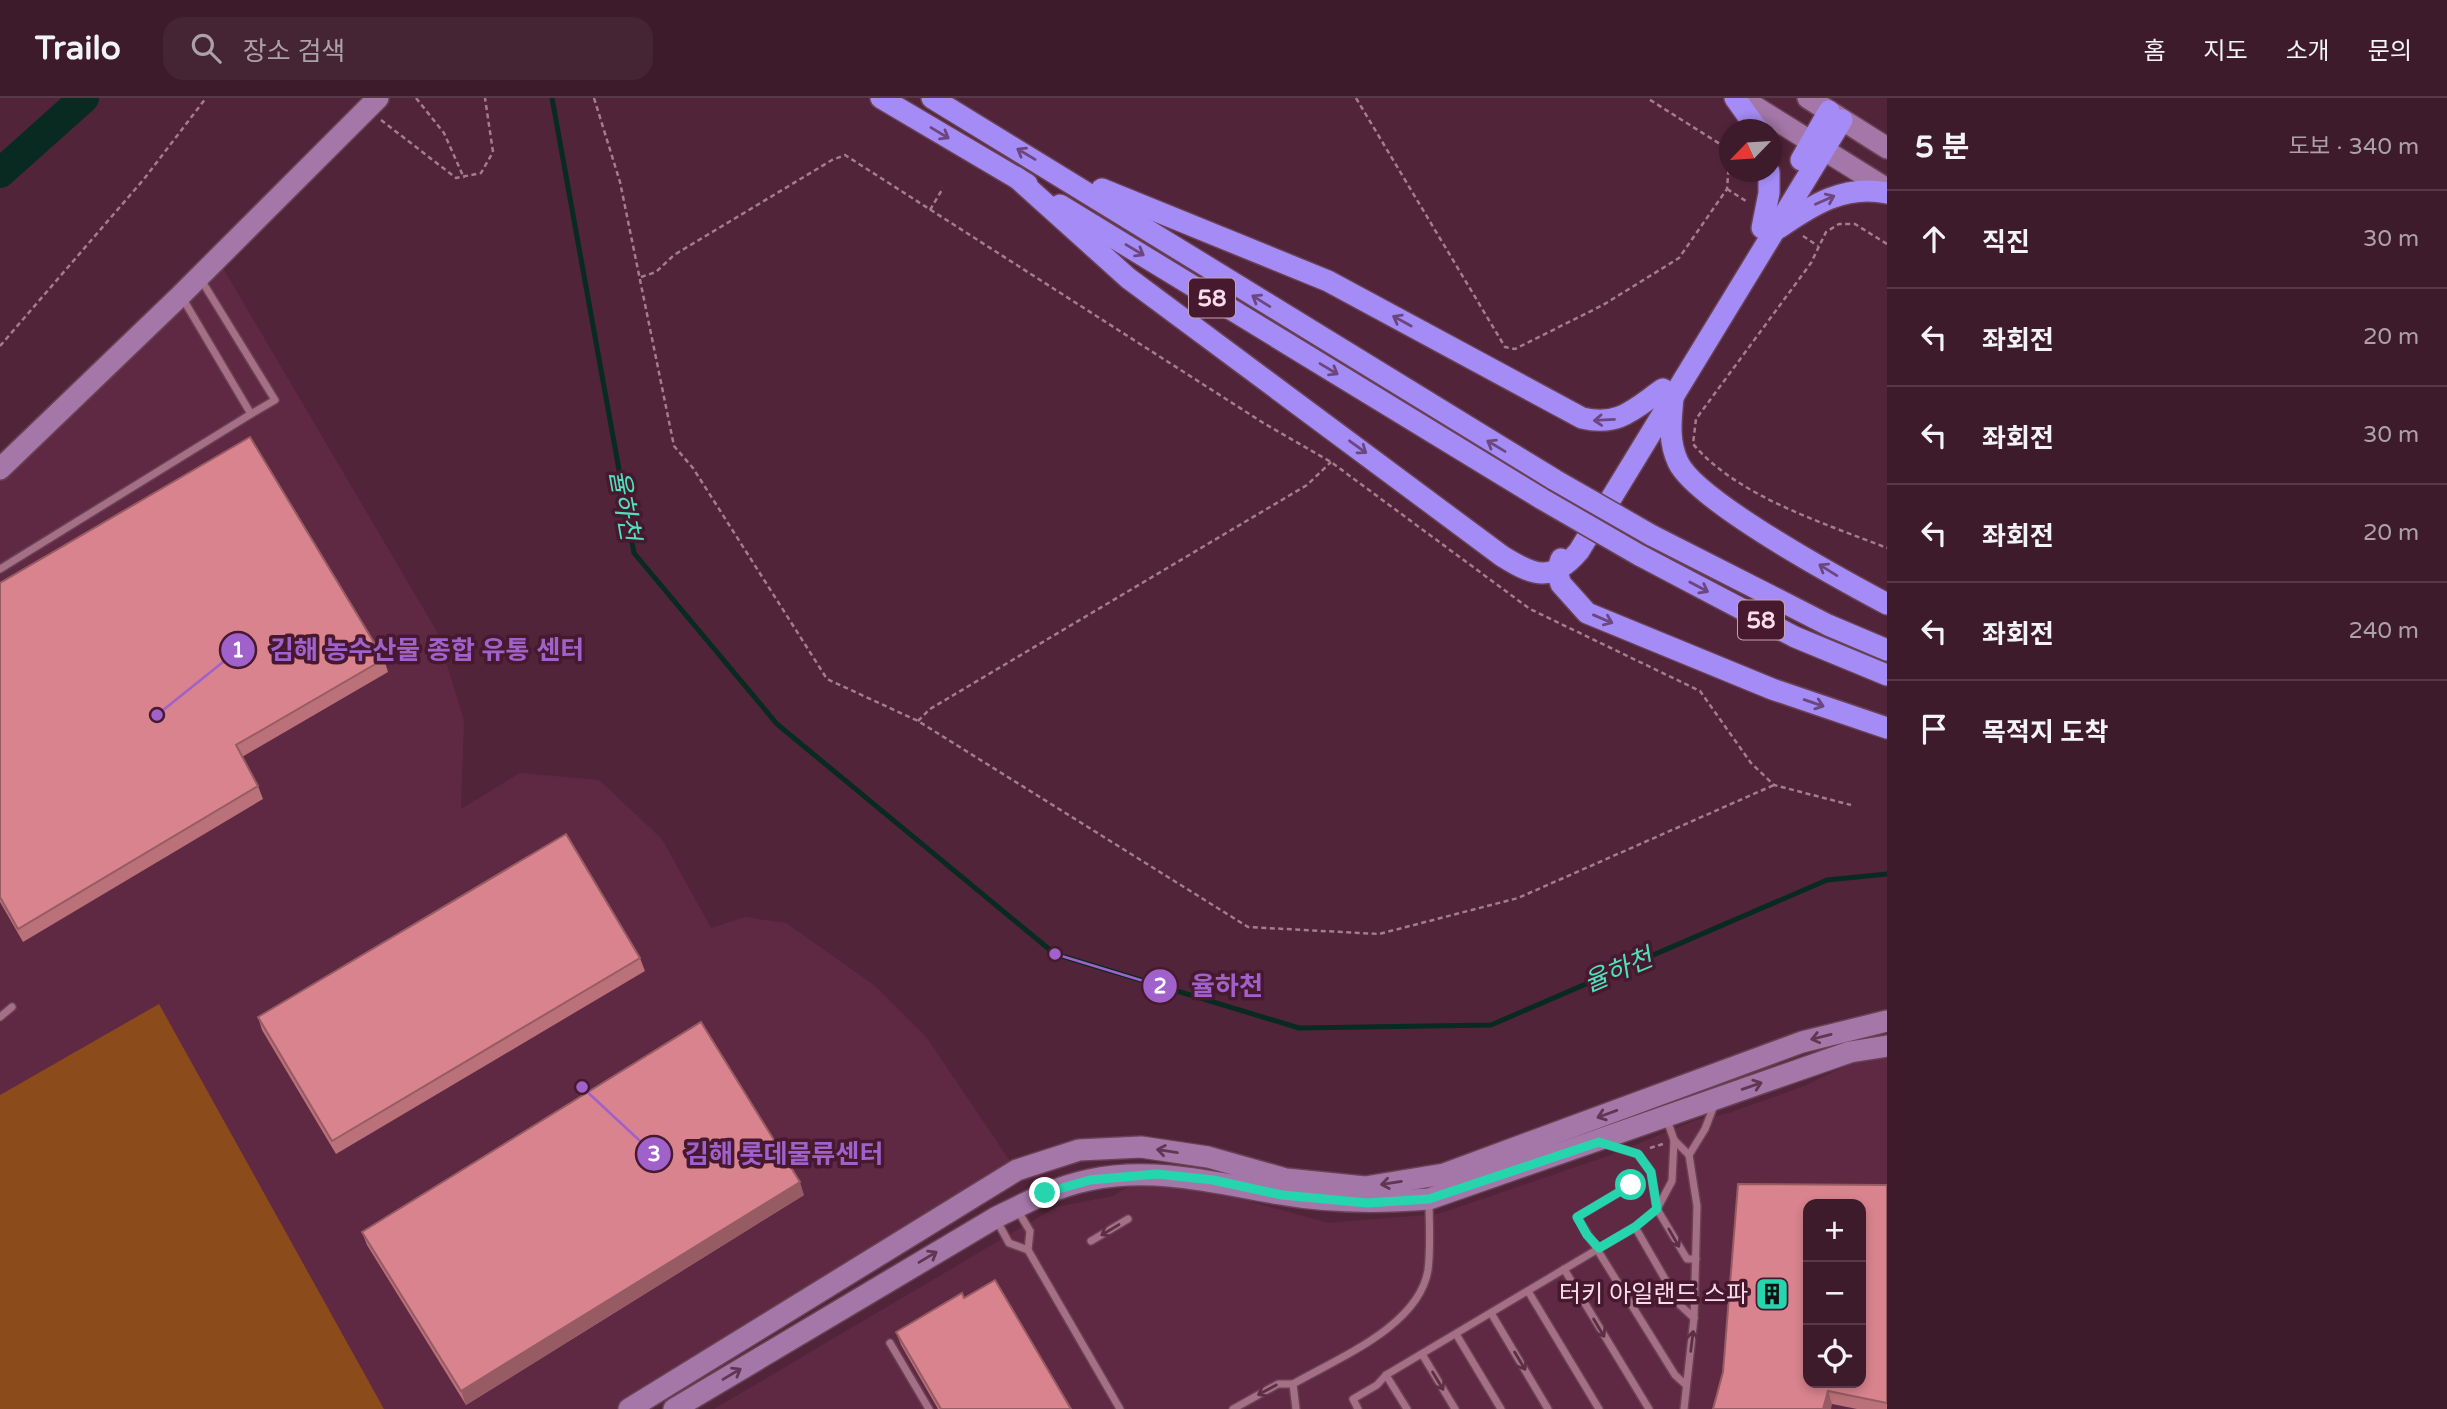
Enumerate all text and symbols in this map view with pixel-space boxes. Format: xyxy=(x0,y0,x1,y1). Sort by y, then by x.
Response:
search box xyxy=(163,17,653,80)
text: Trailo xyxy=(35,29,121,68)
icon: search xyxy=(187,29,225,67)
text: 장소 검색 xyxy=(243,36,345,67)
text: 홈 xyxy=(2143,37,2165,66)
text: 지도 xyxy=(2203,37,2248,66)
text: 소개 xyxy=(2286,37,2330,66)
text: 문의 xyxy=(2368,37,2412,66)
north arrow xyxy=(1719,119,1782,182)
one-way arrow xyxy=(930,126,950,140)
text: 5 분 xyxy=(1915,129,1969,166)
text: 도보 · 340 m xyxy=(2288,133,2419,161)
one-way arrow xyxy=(1017,147,1037,161)
one-way arrow xyxy=(1814,193,1836,206)
icon: ahead xyxy=(1915,220,1953,258)
text: 30 m xyxy=(2363,225,2419,253)
text: 직진 xyxy=(1982,227,2030,258)
one-way arrow xyxy=(1124,244,1144,258)
road number: 58 xyxy=(1189,279,1235,318)
one-way arrow xyxy=(1251,294,1271,308)
one-way arrow xyxy=(1392,314,1413,327)
icon: left xyxy=(1915,318,1953,356)
text: 20 m xyxy=(2363,323,2419,351)
text: 좌회전 xyxy=(1982,325,2054,356)
one-way arrow xyxy=(1318,362,1338,376)
one-way arrow xyxy=(1593,414,1616,427)
icon: left xyxy=(1915,416,1953,454)
text: 30 m xyxy=(2363,421,2419,449)
text: 좌회전 xyxy=(1982,423,2054,454)
one-way arrow xyxy=(1487,438,1507,452)
one-way arrow xyxy=(1348,440,1367,454)
water label: 율하천 xyxy=(603,467,647,546)
icon: left xyxy=(1915,514,1953,552)
text: 20 m xyxy=(2363,519,2419,547)
text: 좌회전 xyxy=(1982,521,2054,552)
one-way arrow xyxy=(1818,563,1838,577)
one-way arrow xyxy=(1688,581,1709,594)
road number: 58 xyxy=(1738,600,1784,640)
icon: left xyxy=(1915,612,1953,650)
one-way arrow xyxy=(1592,614,1613,627)
text: 240 m xyxy=(2349,617,2419,645)
text: 좌회전 xyxy=(1982,619,2054,650)
callout: 김해 농수산물 종합 유통 센터 xyxy=(221,627,598,674)
text: 김해 농수산물 종합 유통 센터 xyxy=(270,635,584,666)
text: 1 xyxy=(231,638,245,663)
one-way arrow xyxy=(1803,698,1825,710)
icon: arrive xyxy=(1915,710,1953,748)
text: 목적지 도착 xyxy=(1982,717,2108,748)
water label: 율하천 xyxy=(1579,941,1660,999)
callout: 율하천 xyxy=(1142,963,1277,1010)
text: 율하천 xyxy=(1191,971,1263,1002)
text: 2 xyxy=(1153,974,1167,999)
one-way arrow xyxy=(1810,1031,1833,1044)
one-way arrow xyxy=(1740,1079,1762,1091)
one-way arrow xyxy=(1596,1108,1618,1121)
callout: 김해 롯데물류센터 xyxy=(636,1130,897,1177)
text: 김해 롯데물류센터 xyxy=(685,1139,883,1170)
text: 3 xyxy=(647,1142,661,1167)
one-way arrow xyxy=(1156,1145,1179,1158)
route start xyxy=(1615,1169,1646,1200)
route end xyxy=(1029,1177,1060,1208)
one-way arrow xyxy=(1380,1177,1403,1190)
map controls xyxy=(1803,1199,1866,1388)
button: + xyxy=(1803,1199,1866,1262)
one-way arrow xyxy=(1100,1223,1120,1237)
one-way arrow xyxy=(1668,1227,1682,1247)
one-way arrow xyxy=(917,1250,937,1264)
button: − xyxy=(1803,1262,1866,1325)
building icon: 터키 아일랜드 스파 xyxy=(1753,1275,1791,1313)
place label: 터키 아일랜드 스파 xyxy=(1559,1280,1748,1309)
one-way arrow xyxy=(1593,1317,1607,1337)
button: locate xyxy=(1803,1325,1866,1388)
one-way arrow xyxy=(1685,1330,1698,1353)
one-way arrow xyxy=(1513,1350,1527,1370)
one-way arrow xyxy=(722,1367,742,1381)
one-way arrow xyxy=(1431,1371,1445,1391)
one-way arrow xyxy=(1257,1384,1278,1398)

